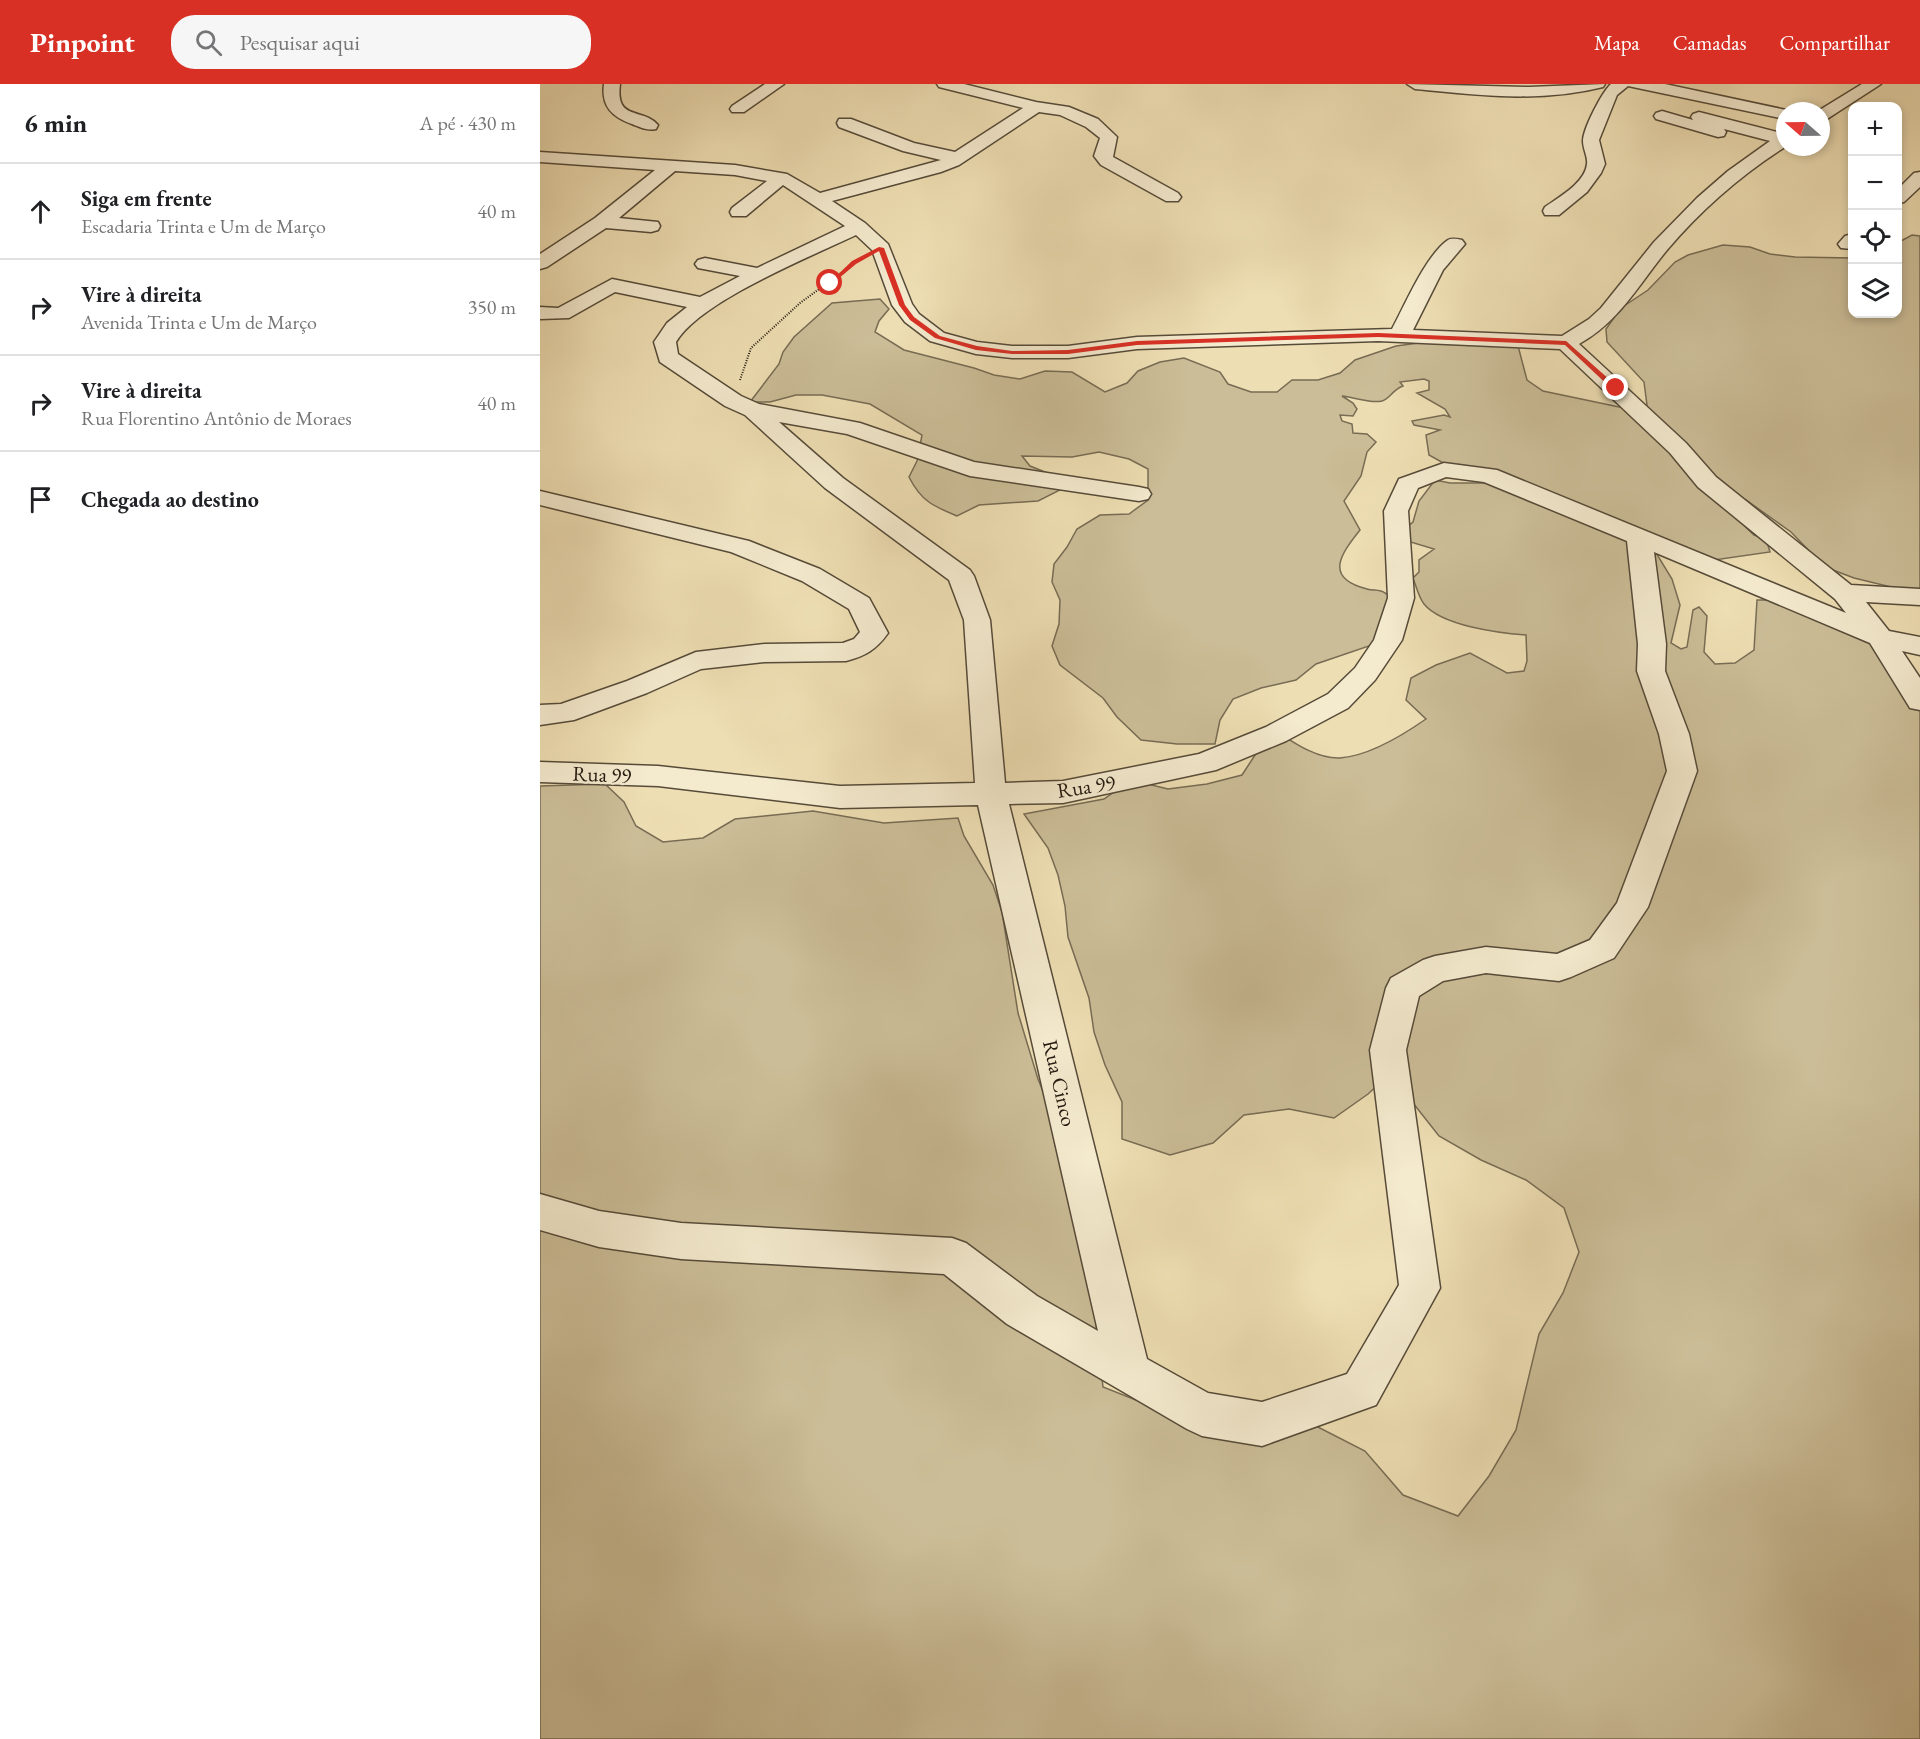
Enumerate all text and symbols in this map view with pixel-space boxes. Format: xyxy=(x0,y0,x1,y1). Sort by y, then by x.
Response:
search box xyxy=(171,15,591,69)
text: Pinpoint xyxy=(30,24,135,60)
icon: search xyxy=(192,26,225,59)
text: Pesquisar aqui xyxy=(240,28,360,57)
text: Mapa xyxy=(1594,29,1640,56)
text: Camadas xyxy=(1673,29,1746,56)
text: Compartilhar xyxy=(1779,29,1890,56)
north arrow xyxy=(1776,102,1830,156)
map controls xyxy=(1848,102,1902,318)
button: + xyxy=(1848,102,1902,156)
text: 6 min xyxy=(24,106,87,140)
text: A pé · 430 m xyxy=(420,110,516,136)
button: − xyxy=(1848,156,1902,210)
text: Siga em frente xyxy=(81,184,212,213)
icon: ahead xyxy=(24,195,57,228)
text: 40 m xyxy=(477,198,516,224)
button: locate xyxy=(1848,210,1902,264)
text: Escadaria Trinta e Um de Março xyxy=(81,213,326,239)
button: layers xyxy=(1848,264,1902,318)
route start xyxy=(816,269,842,295)
text: Vire à direita xyxy=(81,280,202,309)
icon: right xyxy=(24,291,57,324)
text: 350 m xyxy=(468,294,516,320)
text: Avenida Trinta e Um de Março xyxy=(81,309,317,335)
route end xyxy=(1602,374,1628,400)
text: Vire à direita xyxy=(81,376,202,405)
icon: right xyxy=(24,387,57,420)
text: 40 m xyxy=(477,390,516,416)
text: Rua Florentino Antônio de Moraes xyxy=(81,405,352,431)
icon: arrive xyxy=(24,483,57,516)
text: Chegada ao destino xyxy=(81,485,259,514)
street label: Rua 99 xyxy=(572,759,632,789)
street label: Rua 99 xyxy=(1055,768,1117,804)
street label: Rua Cinco xyxy=(1037,1037,1083,1129)

